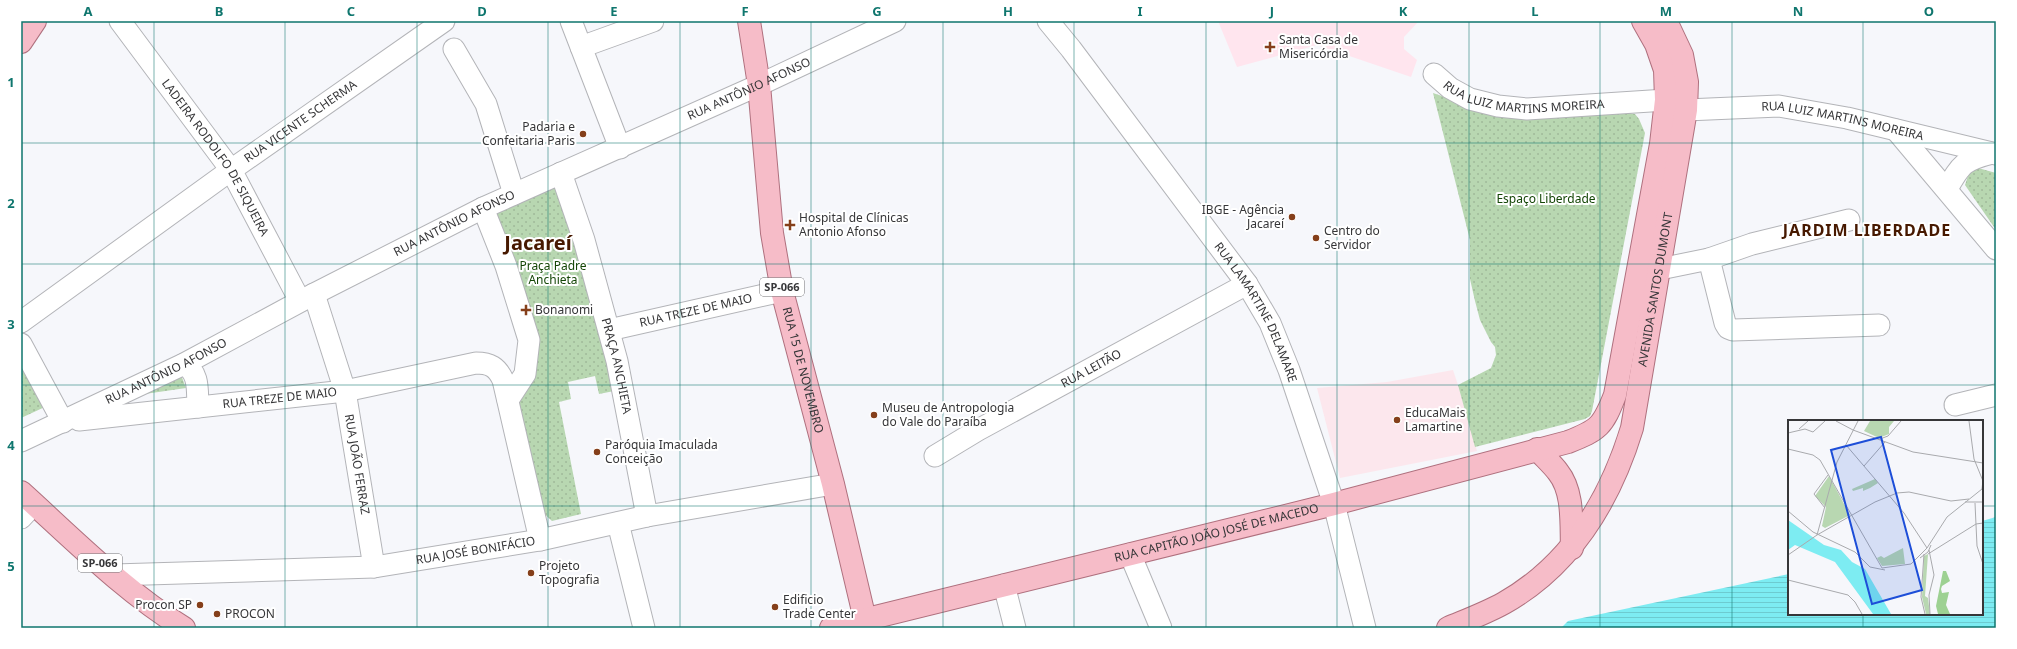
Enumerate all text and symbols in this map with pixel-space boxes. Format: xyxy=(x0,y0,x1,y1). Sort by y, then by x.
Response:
text: A xyxy=(84,2,93,20)
text: B xyxy=(215,2,223,20)
text: C xyxy=(347,2,355,20)
text: D xyxy=(477,2,487,20)
text: E xyxy=(610,2,618,20)
text: F xyxy=(741,2,749,20)
text: G xyxy=(872,2,882,20)
text: H xyxy=(1003,2,1013,20)
text: I xyxy=(1137,2,1143,20)
text: J xyxy=(1269,2,1274,20)
text: K xyxy=(1399,2,1408,20)
text: L xyxy=(1531,2,1539,20)
text: M xyxy=(1660,2,1672,20)
text: N xyxy=(1793,2,1803,20)
text: O xyxy=(1924,2,1934,20)
place label: Santa Casa de Misericórdia xyxy=(1279,31,1358,62)
marker: Santa Casa de Misericórdia xyxy=(1264,41,1276,53)
street label: RUA ANTÔNIO AFONSO xyxy=(685,53,813,124)
text: 1 xyxy=(7,73,15,91)
street label: LADEIRA RODOLFO DE SIQUEIRA xyxy=(158,75,273,239)
street label: RUA VICENTE SCHERMA xyxy=(240,75,360,166)
street label: RUA LUIZ MARTINS MOREIRA xyxy=(1440,77,1605,117)
street label: RUA LUIZ MARTINS MOREIRA xyxy=(1761,97,1926,144)
place label: Padaria e Confeitaria Paris xyxy=(482,118,575,149)
marker: Padaria e Confeitaria Paris xyxy=(578,129,588,139)
street label: RUA ANTÔNIO AFONSO xyxy=(390,186,518,260)
park label: Espaço Liberdade xyxy=(1496,190,1596,207)
text: 2 xyxy=(7,194,15,212)
place label: IBGE - Agência Jacareí xyxy=(1202,201,1285,232)
place label: Hospital de Clínicas Antonio Afonso xyxy=(799,209,909,240)
street label: AVENIDA SANTOS DUMONT xyxy=(1634,211,1677,368)
marker: IBGE - Agência Jacareí xyxy=(1287,212,1297,222)
marker: Hospital de Clínicas Antonio Afonso xyxy=(784,219,796,231)
district label: JARDIM LIBERDADE xyxy=(1781,219,1951,241)
place label: Centro do Servidor xyxy=(1324,222,1380,253)
district label: Jacareí xyxy=(502,229,574,256)
marker: Centro do Servidor xyxy=(1311,233,1321,243)
street label: RUA LAMARTINE DELAMARE xyxy=(1210,238,1302,384)
park label: Praça Padre Anchieta xyxy=(519,257,587,288)
road number: SP-066 xyxy=(760,278,804,296)
street label: RUA TREZE DE MAIO xyxy=(638,289,754,331)
place label: Bonanomi xyxy=(535,301,593,318)
marker: Bonanomi xyxy=(520,304,532,316)
street label: RUA 15 DE NOVEMBRO xyxy=(779,305,828,435)
text: 3 xyxy=(7,315,15,333)
street label: PRAÇA ANCHIETA xyxy=(598,316,636,416)
street label: RUA ANTÔNIO AFONSO xyxy=(102,334,230,408)
street label: RUA LEITÃO xyxy=(1058,345,1124,392)
street label: RUA TREZE DE MAIO xyxy=(222,383,338,412)
place label: Museu de Antropologia do Vale do Paraíba xyxy=(882,399,1014,430)
place label: EducaMais Lamartine xyxy=(1405,404,1466,435)
marker: Museu de Antropologia do Vale do Paraíba xyxy=(869,410,879,420)
street label: RUA JOÃO FERRAZ xyxy=(341,413,374,516)
marker: EducaMais Lamartine xyxy=(1392,415,1402,425)
inset map xyxy=(1788,420,1983,615)
text: 4 xyxy=(7,436,15,454)
place label: Paróquia Imaculada Conceição xyxy=(605,436,718,467)
marker: Paróquia Imaculada Conceição xyxy=(592,447,602,457)
street label: RUA CAPITÃO JOÃO JOSÉ DE MACEDO xyxy=(1112,499,1320,566)
street label: RUA JOSÉ BONIFÁCIO xyxy=(414,532,536,568)
road number: SP-066 xyxy=(78,554,122,572)
text: 5 xyxy=(7,557,15,575)
place label: Projeto Topografia xyxy=(539,557,600,588)
marker: Projeto Topografia xyxy=(526,568,536,578)
place label: Edificio Trade Center xyxy=(783,591,856,622)
place label: Procon SP xyxy=(135,596,192,613)
marker: Procon SP xyxy=(195,600,205,610)
marker: Edificio Trade Center xyxy=(770,602,780,612)
place label: PROCON xyxy=(225,605,275,622)
marker: PROCON xyxy=(212,609,222,619)

